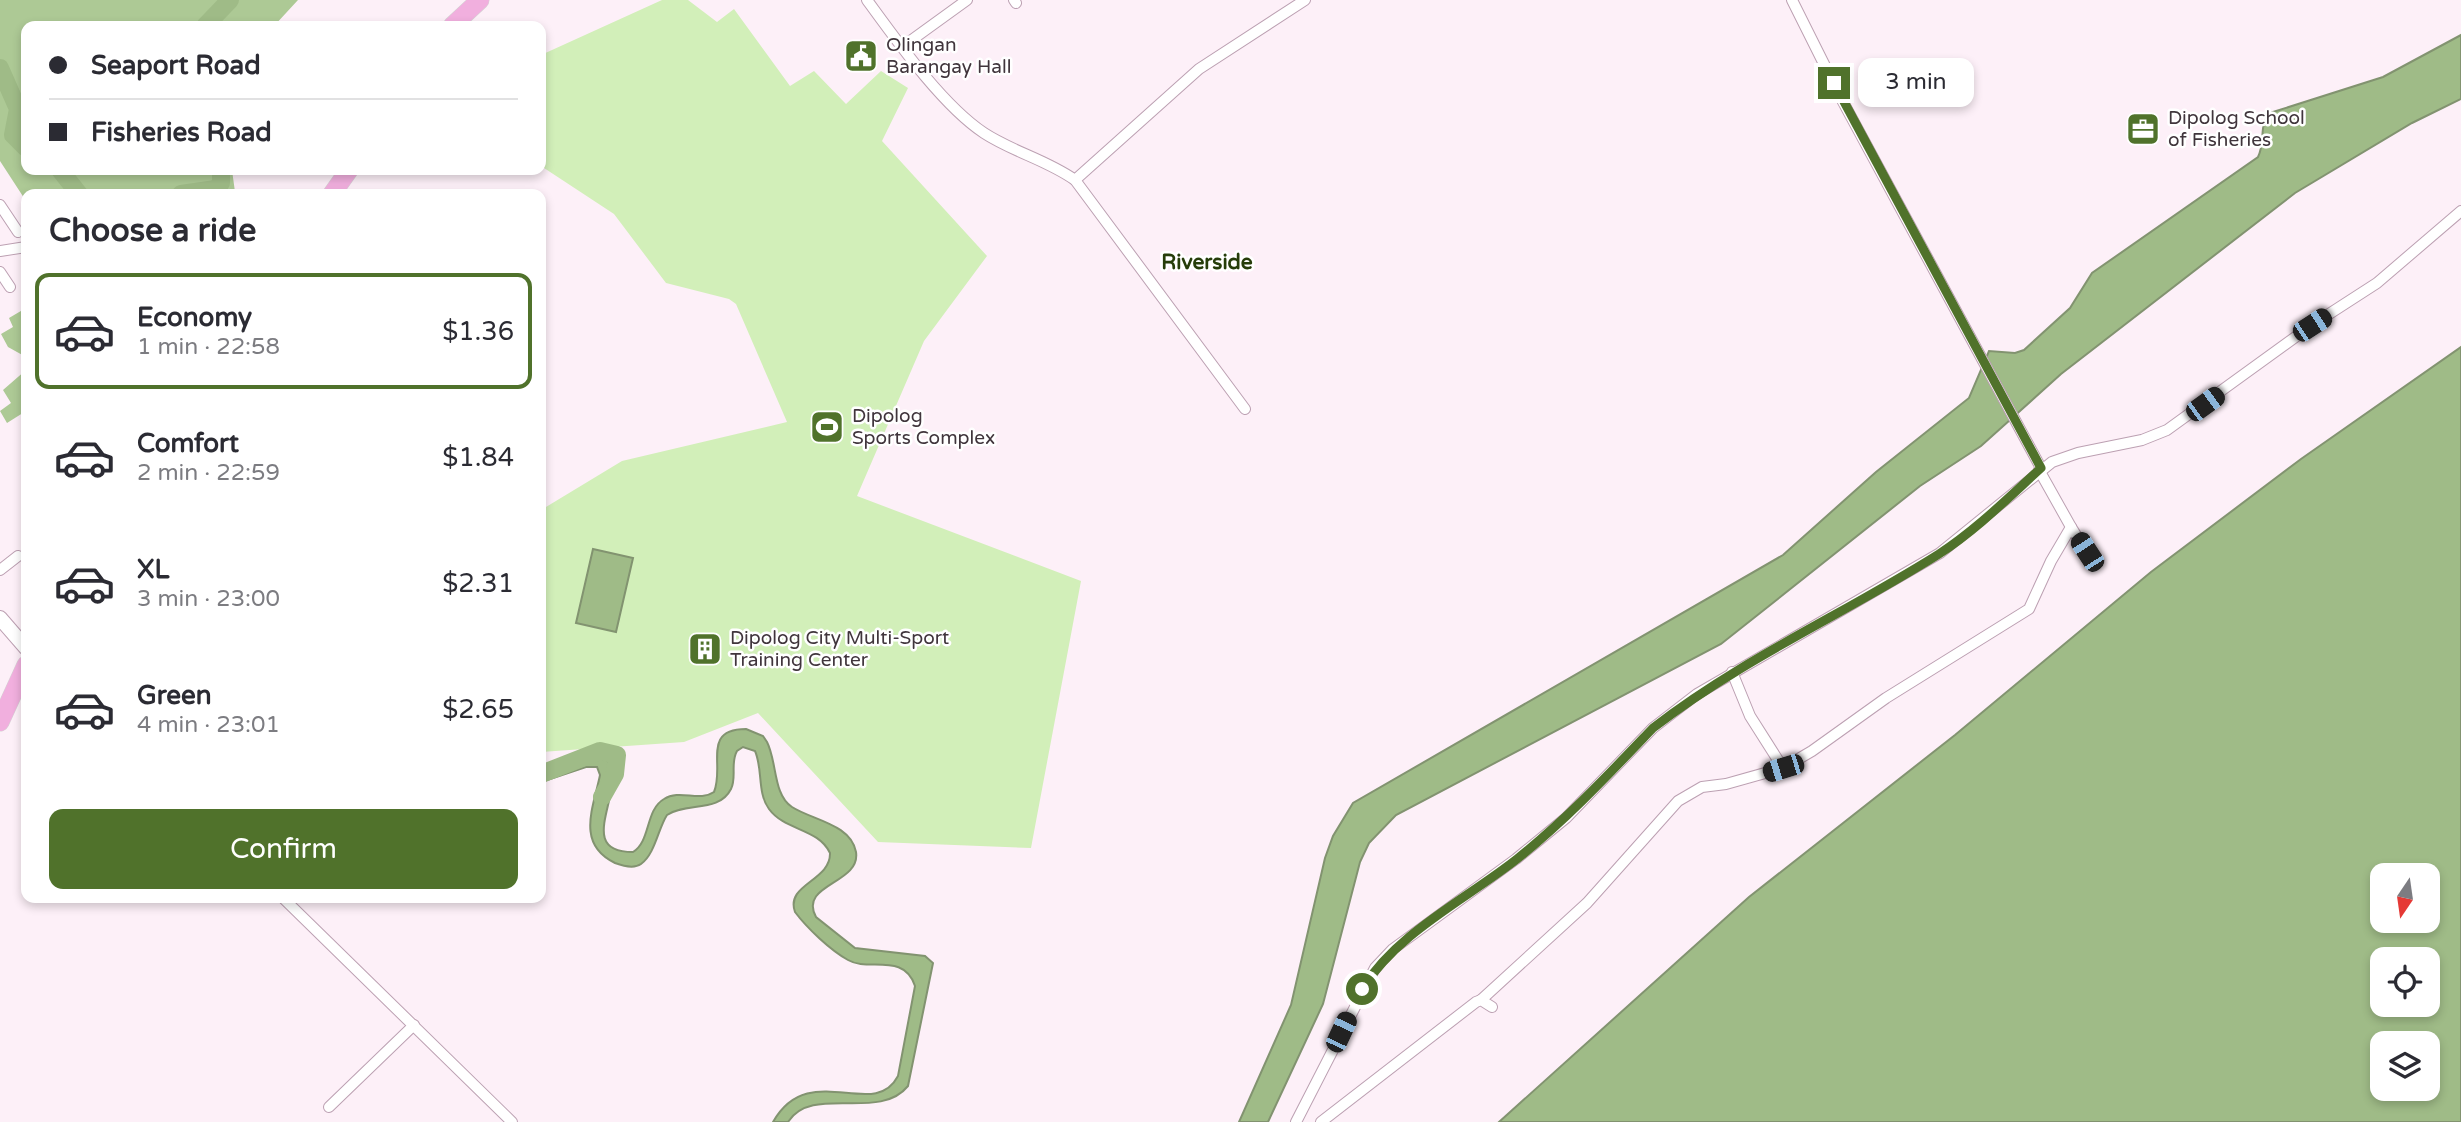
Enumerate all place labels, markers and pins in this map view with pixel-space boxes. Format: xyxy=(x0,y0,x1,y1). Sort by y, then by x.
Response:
place label: Olingan Barangay Hall xyxy=(886,34,1012,78)
public building icon: Olingan Barangay Hall xyxy=(842,37,880,75)
place label: Dipolog School of Fisheries xyxy=(2168,107,2305,151)
office icon: Dipolog School of Fisheries xyxy=(2124,110,2162,148)
place label: Dipolog Sports Complex xyxy=(852,405,995,449)
sports icon: Dipolog Sports Complex xyxy=(808,408,846,446)
place label: Dipolog City Multi-Sport Training Center xyxy=(730,627,949,671)
building icon: Dipolog City Multi-Sport Training Center xyxy=(686,630,724,668)

